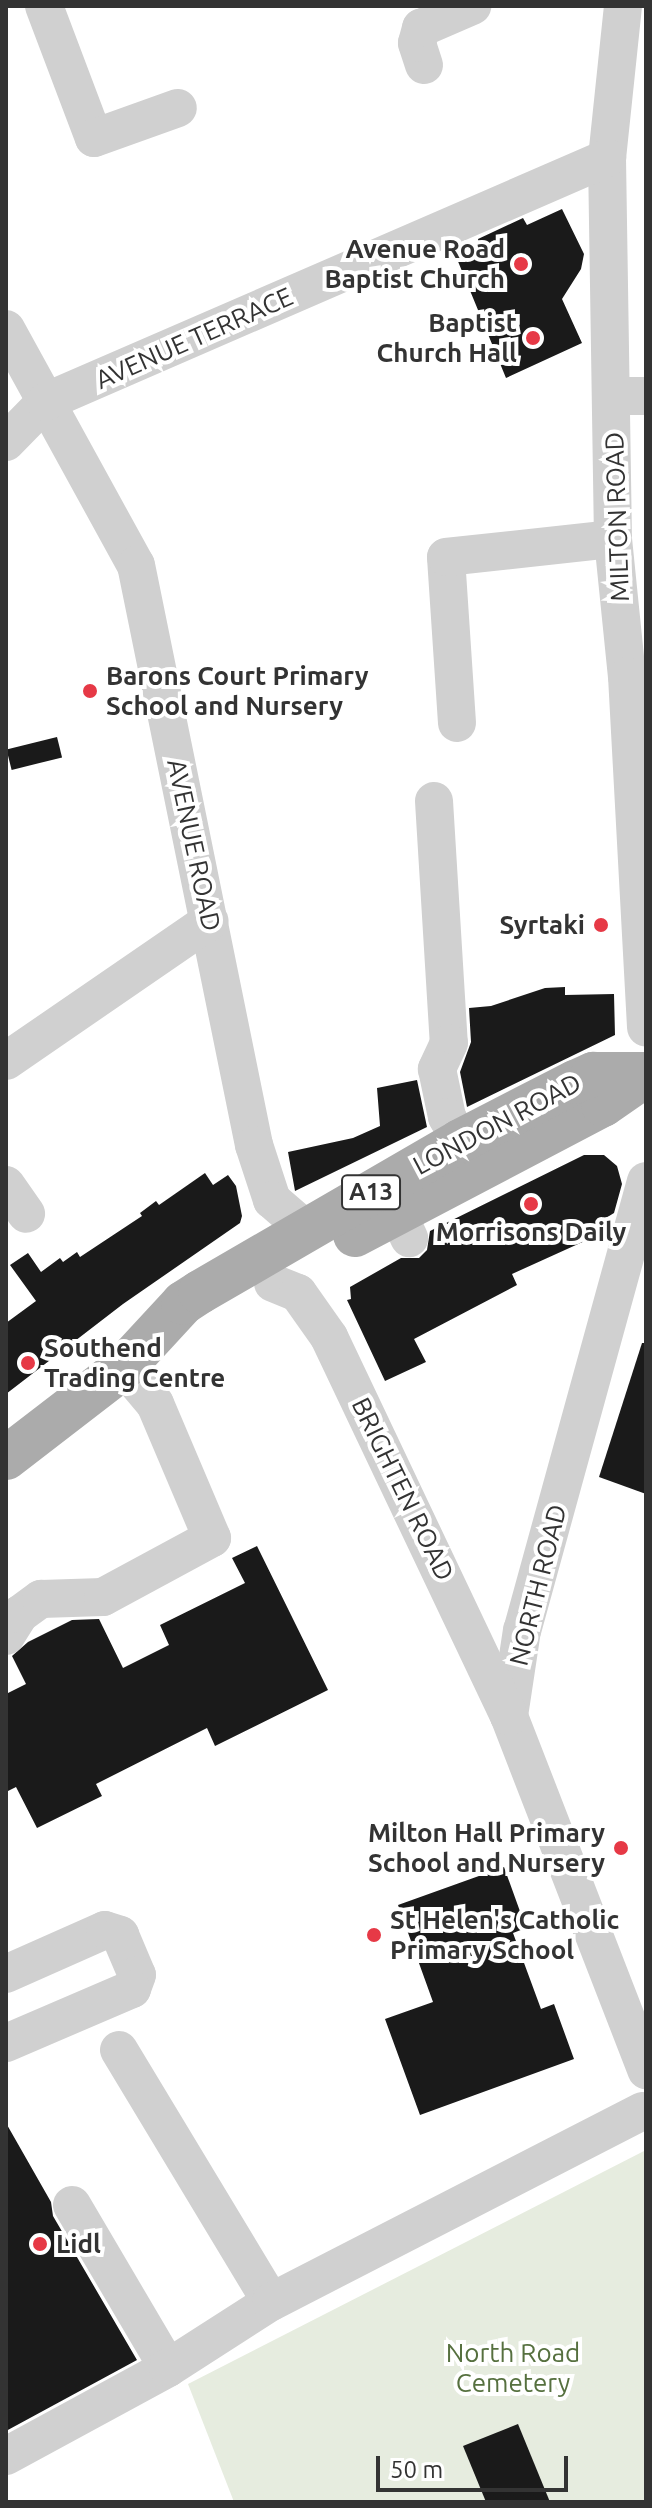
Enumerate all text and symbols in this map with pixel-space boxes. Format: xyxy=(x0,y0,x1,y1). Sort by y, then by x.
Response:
place label: Avenue Road Baptist Church xyxy=(325,233,505,294)
marker: Avenue Road Baptist Church xyxy=(512,255,530,273)
street label: AVENUE TERRACE xyxy=(90,280,298,396)
place label: Baptist Church Hall xyxy=(377,307,517,368)
marker: Baptist Church Hall xyxy=(524,329,542,347)
street label: MILTON ROAD xyxy=(598,432,636,602)
place label: Barons Court Primary School and Nursery xyxy=(106,660,369,722)
marker: Barons Court Primary School and Nursery xyxy=(81,682,99,700)
street label: AVENUE ROAD xyxy=(161,756,227,934)
place label: Syrtaki xyxy=(499,909,585,941)
marker: Syrtaki xyxy=(592,916,610,934)
street label: LONDON ROAD xyxy=(408,1067,586,1181)
road number: A13 xyxy=(341,1172,401,1212)
marker: Morrisons Daily xyxy=(522,1195,540,1213)
place label: Morrisons Daily xyxy=(436,1216,626,1248)
place label: Southend Trading Centre xyxy=(44,1332,225,1394)
marker: Southend Trading Centre xyxy=(19,1354,37,1372)
street label: BRIGHTEN ROAD xyxy=(345,1392,461,1586)
street label: NORTH ROAD xyxy=(503,1501,573,1669)
place label: Milton Hall Primary School and Nursery xyxy=(368,1817,605,1878)
marker: Milton Hall Primary School and Nursery xyxy=(612,1839,630,1857)
place label: St Helen's Catholic Primary School xyxy=(390,1904,619,1966)
marker: St Helen's Catholic Primary School xyxy=(365,1926,383,1944)
place label: Lidl xyxy=(56,2228,101,2260)
marker: Lidl xyxy=(31,2235,49,2253)
park label: North Road Cemetery xyxy=(446,2337,580,2398)
scale bar xyxy=(380,2440,572,2490)
text: 50 m xyxy=(390,2456,443,2483)

